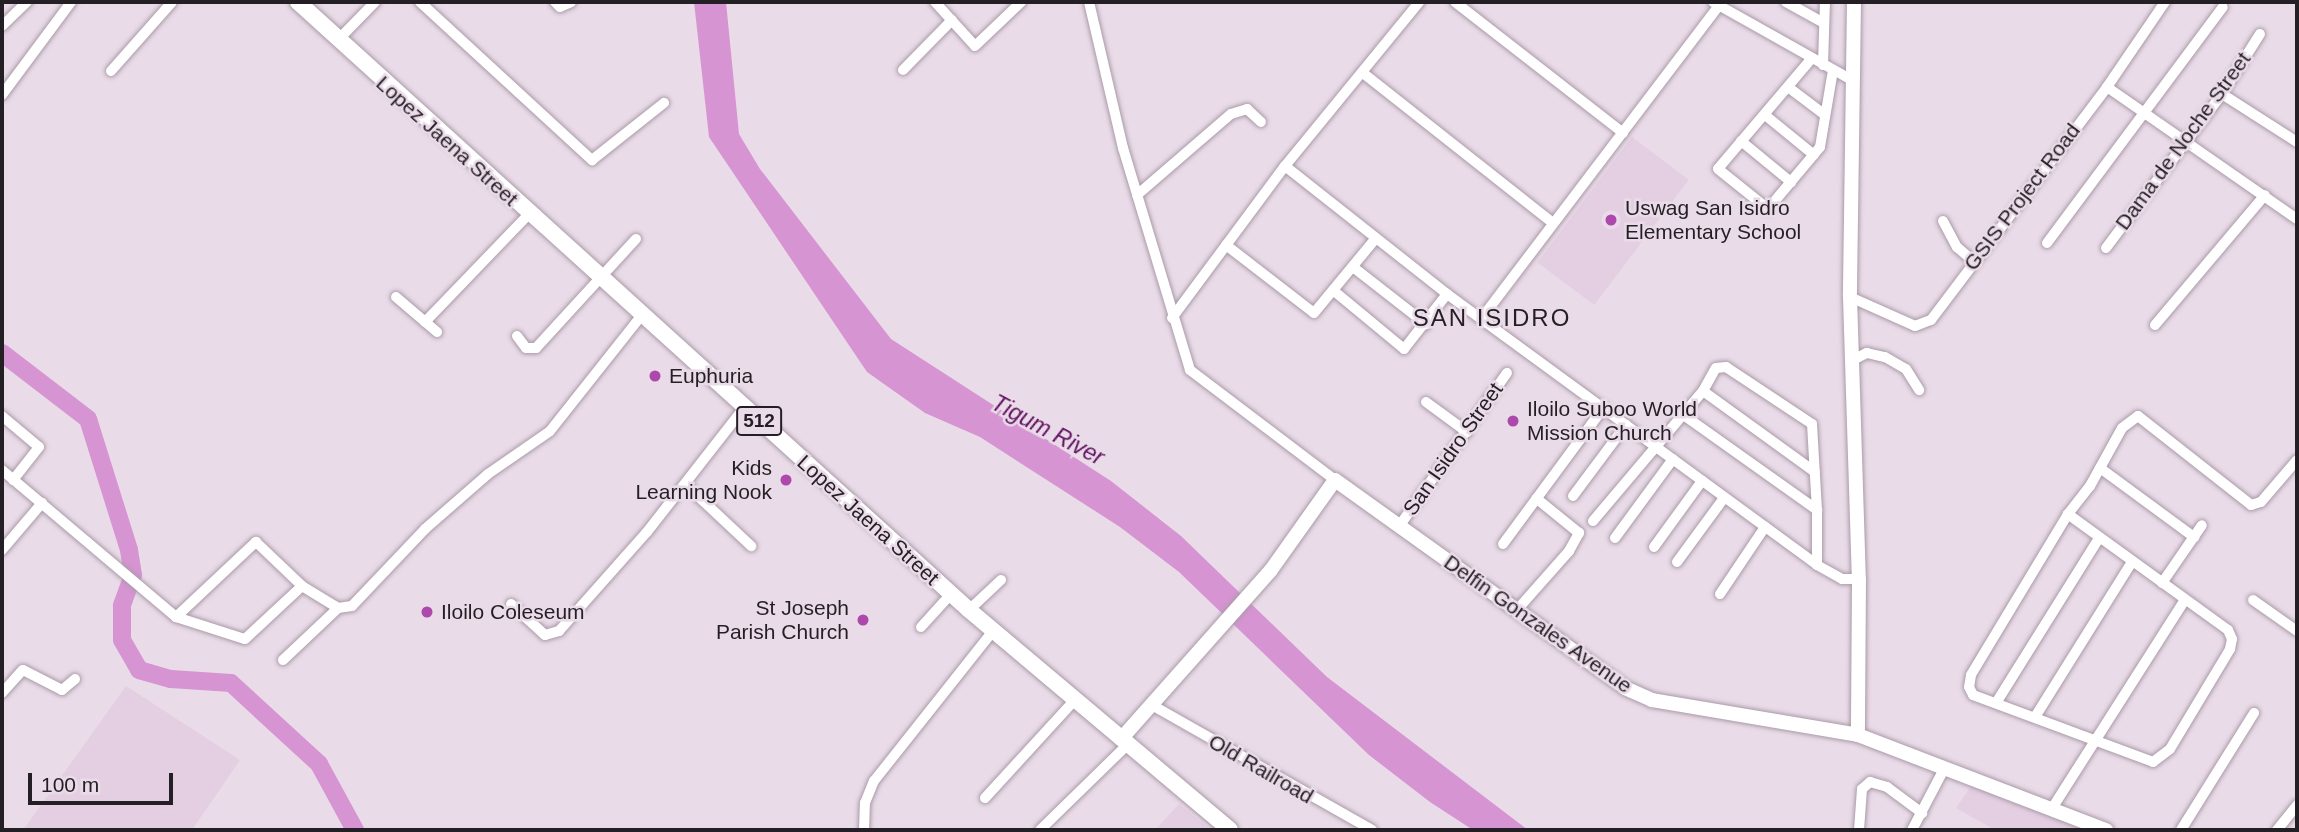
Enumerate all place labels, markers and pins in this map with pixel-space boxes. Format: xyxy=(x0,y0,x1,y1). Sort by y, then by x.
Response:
place label: Uswag San Isidro Elementary School xyxy=(1625,195,1801,245)
marker: Uswag San Isidro Elementary School xyxy=(1603,212,1619,228)
place label: Euphuria xyxy=(669,363,753,389)
marker: Euphuria xyxy=(647,368,663,384)
place label: Iloilo Suboo World Mission Church xyxy=(1527,396,1697,446)
marker: Iloilo Suboo World Mission Church xyxy=(1505,413,1521,429)
place label: Kids Learning Nook xyxy=(635,455,772,505)
marker: Kids Learning Nook xyxy=(778,472,794,488)
place label: St Joseph Parish Church xyxy=(716,595,849,645)
place label: Iloilo Coleseum xyxy=(441,599,585,625)
marker: Iloilo Coleseum xyxy=(419,604,435,620)
marker: St Joseph Parish Church xyxy=(855,612,871,628)

